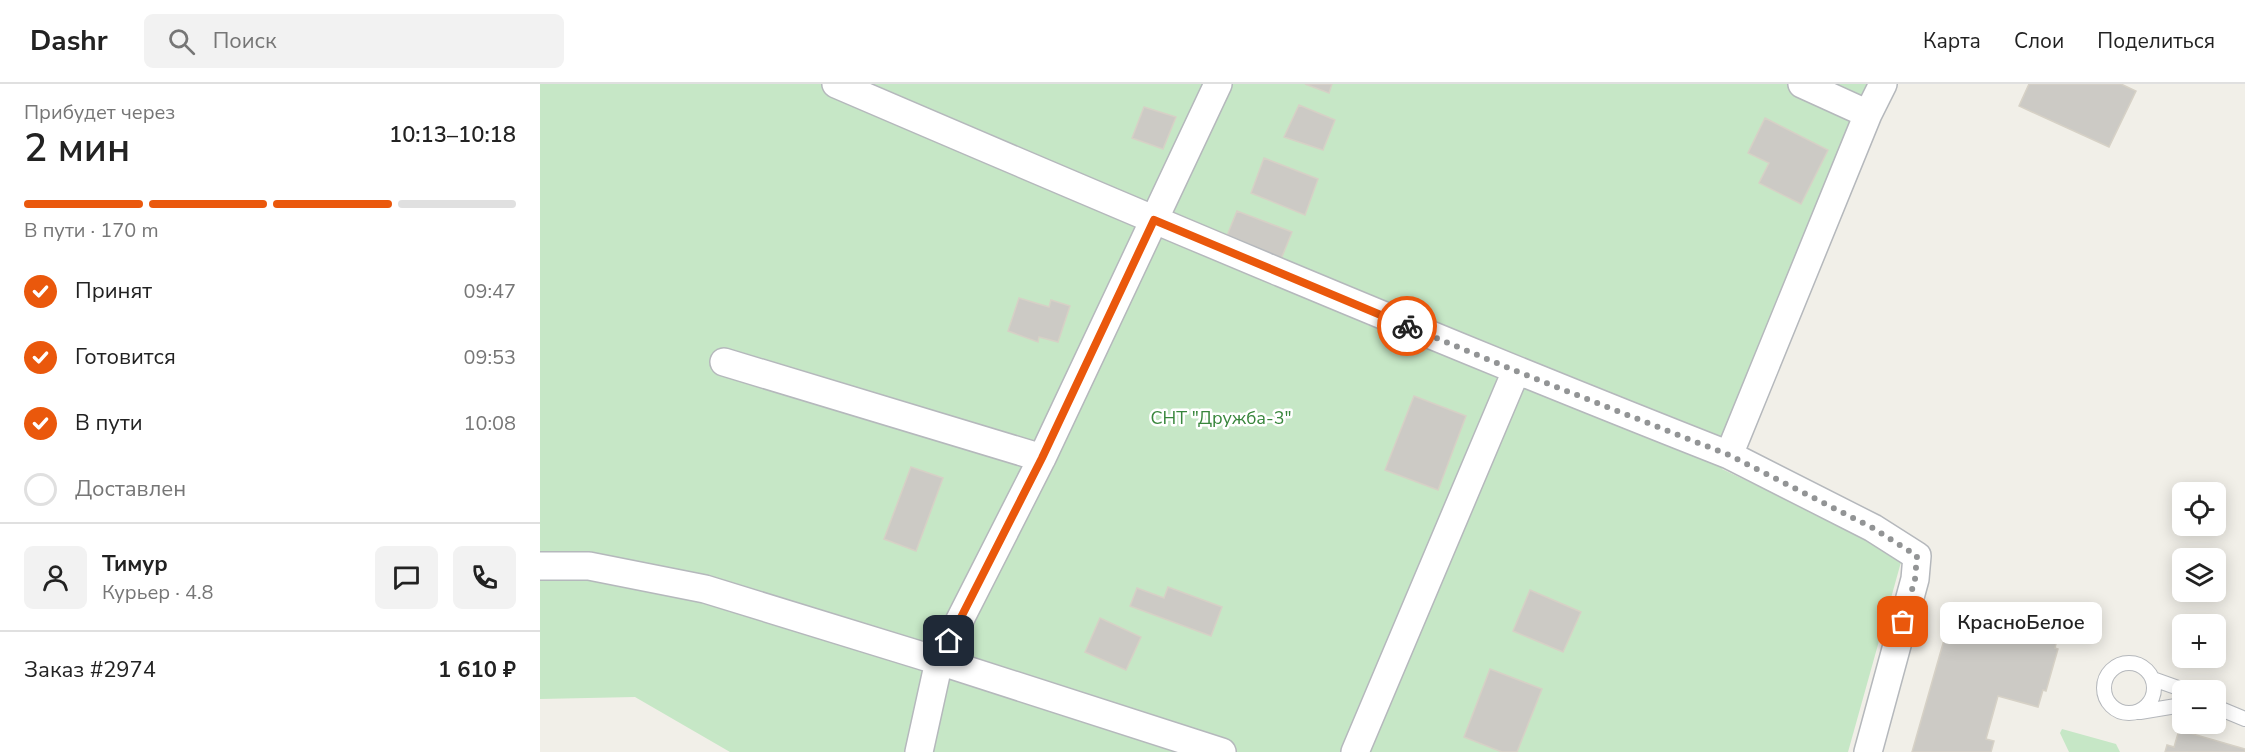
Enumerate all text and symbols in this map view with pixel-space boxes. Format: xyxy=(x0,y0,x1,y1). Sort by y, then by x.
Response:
search box xyxy=(144,14,564,68)
text: Dashr xyxy=(30,22,108,60)
icon: search xyxy=(165,25,198,58)
text: Поиск xyxy=(213,26,277,56)
text: Карта xyxy=(1923,27,1981,55)
text: Слои xyxy=(2014,27,2064,55)
text: Поделиться xyxy=(2097,27,2215,55)
text: Прибудет через xyxy=(24,99,175,126)
text: 10:13–10:18 xyxy=(389,120,516,150)
text: 2 мин xyxy=(24,122,130,175)
text: В пути · 170 m xyxy=(24,217,159,244)
icon: check xyxy=(24,275,57,308)
text: Принят xyxy=(75,276,152,306)
text: 09:47 xyxy=(463,278,516,305)
courier xyxy=(1377,296,1437,356)
icon: bike xyxy=(1391,310,1424,343)
icon: check xyxy=(24,341,57,374)
text: Готовится xyxy=(75,342,176,372)
text: 09:53 xyxy=(463,344,516,371)
park label: СНТ "Дружба-3" xyxy=(1151,406,1292,430)
icon: check xyxy=(24,407,57,440)
text: В пути xyxy=(75,408,143,438)
text: 10:08 xyxy=(463,410,516,437)
text: Доставлен xyxy=(75,474,186,504)
map controls xyxy=(2172,482,2226,734)
button: locate xyxy=(2172,482,2226,536)
button: person xyxy=(24,546,87,609)
button: chat xyxy=(375,546,438,609)
button: phone xyxy=(453,546,516,609)
button: layers xyxy=(2172,548,2226,602)
text: Тимур xyxy=(102,549,168,579)
text: Курьер · 4.8 xyxy=(102,579,214,606)
pin xyxy=(1877,596,1928,647)
callout: КрасноБелое xyxy=(1939,601,2101,643)
icon: bag xyxy=(1886,605,1919,638)
text: КрасноБелое xyxy=(1957,609,2085,636)
button: + xyxy=(2172,614,2226,668)
pin xyxy=(923,615,974,666)
icon: home xyxy=(932,624,965,657)
text: Заказ #2974 xyxy=(24,655,156,685)
text: 1 610 ₽ xyxy=(438,655,516,685)
button: − xyxy=(2172,680,2226,734)

